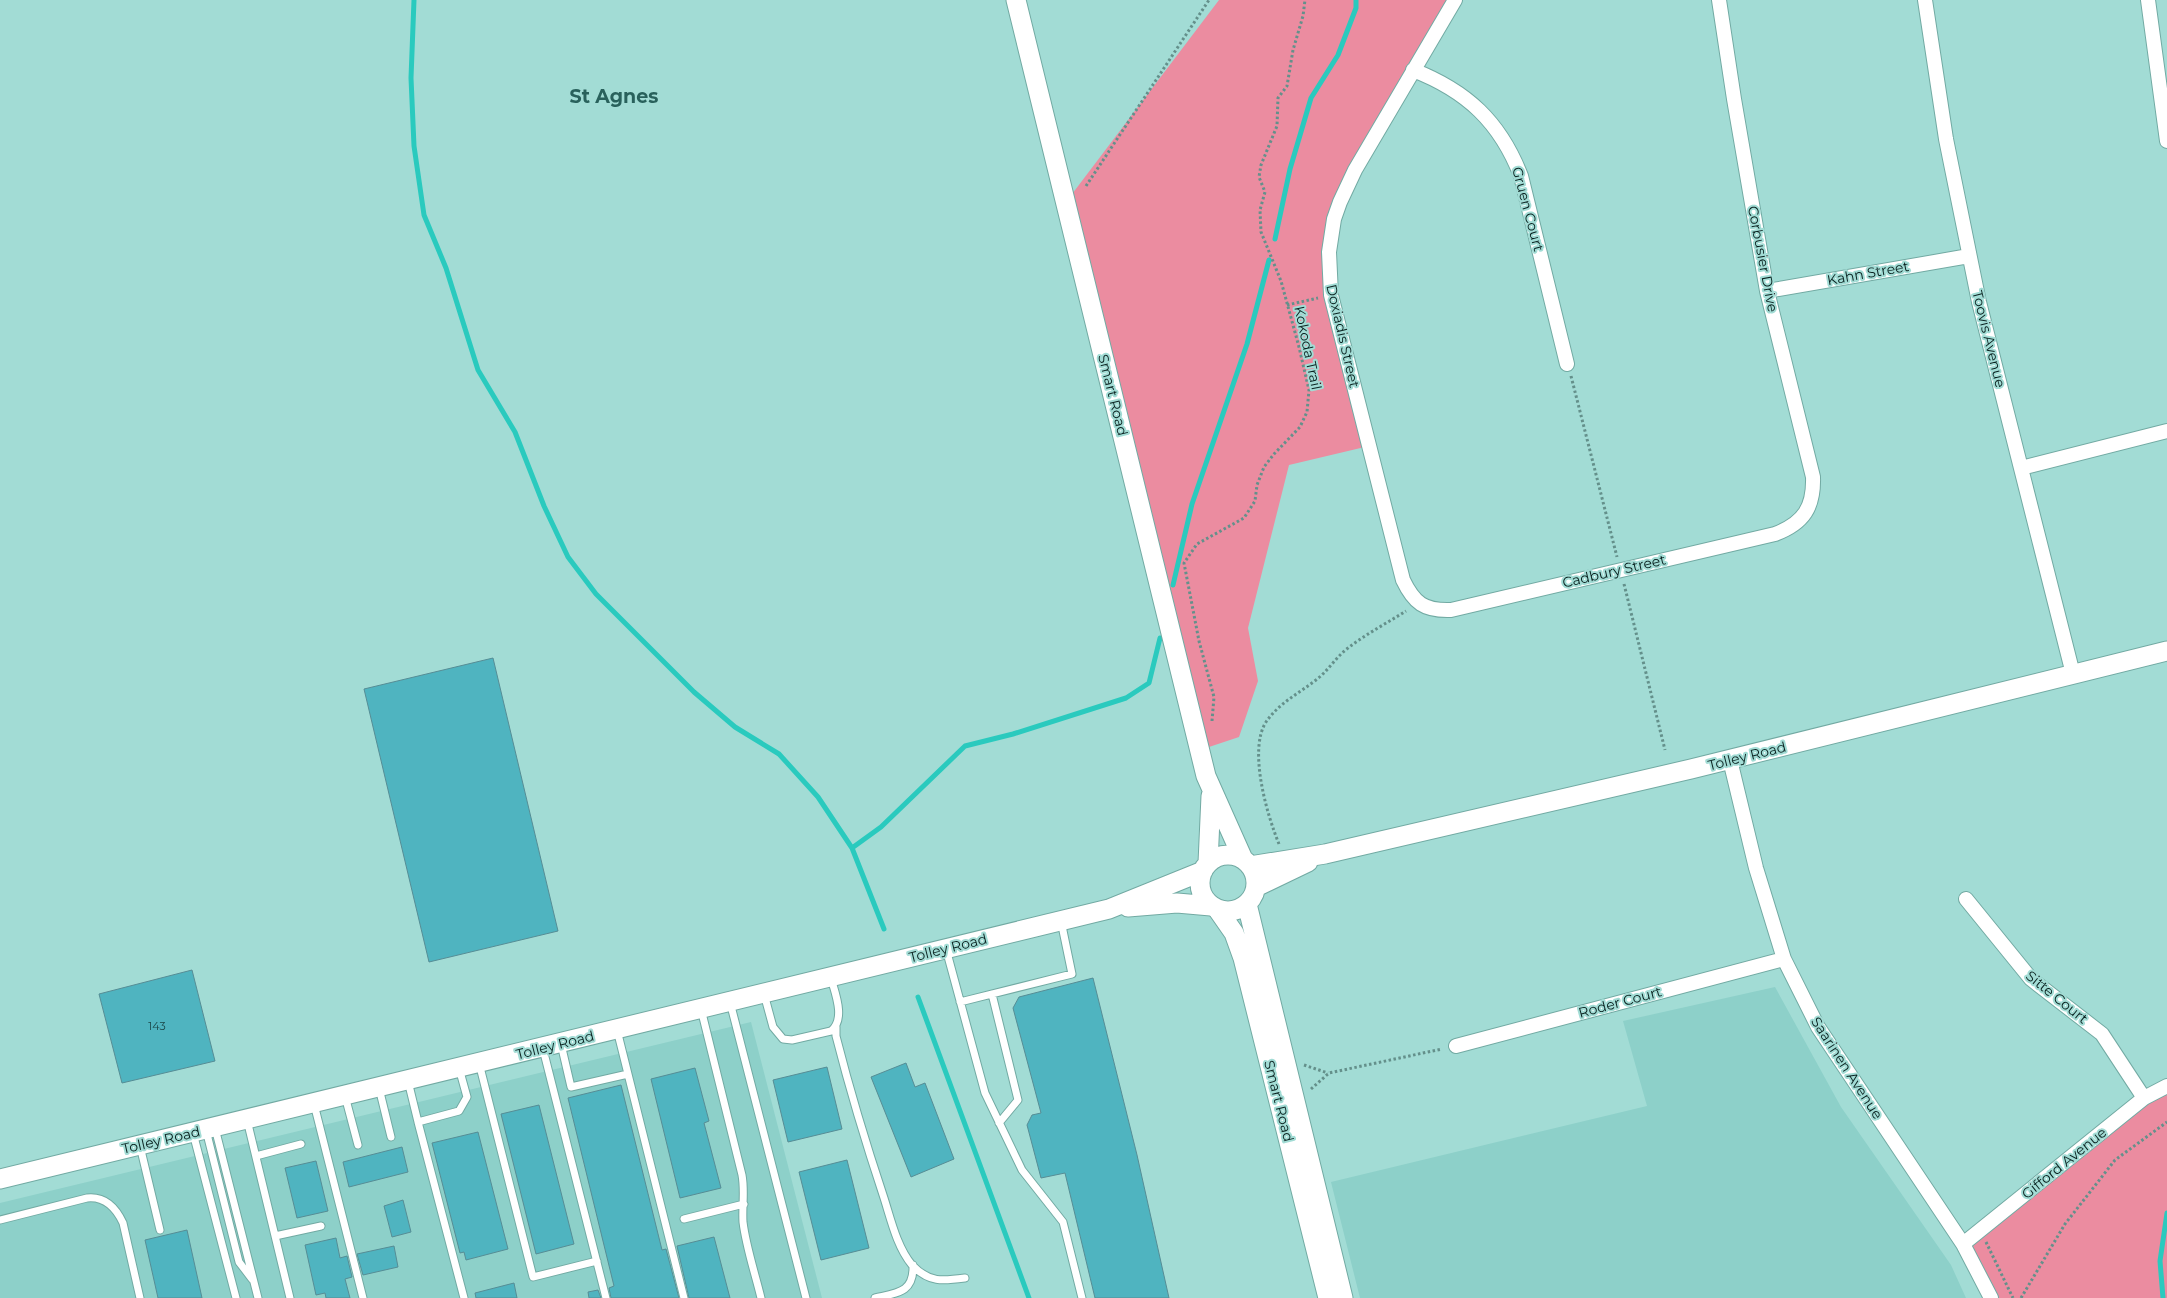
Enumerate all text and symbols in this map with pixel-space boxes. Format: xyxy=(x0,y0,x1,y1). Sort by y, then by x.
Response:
district label: St Agnes xyxy=(570,85,658,108)
street label: Gruen Court xyxy=(1508,165,1548,254)
street label: Corbusier Drive xyxy=(1744,204,1782,314)
street label: Kahn Street xyxy=(1826,257,1911,289)
street label: Doxiadis Street xyxy=(1322,282,1364,390)
street label: Toovis Avenue xyxy=(1968,289,2010,389)
street label: Kokoda Trail xyxy=(1290,304,1326,392)
street label: Smart Road xyxy=(1094,352,1132,438)
street label: Cadbury Street xyxy=(1561,550,1668,592)
street label: Tolley Road xyxy=(1706,738,1788,774)
street label: Tolley Road xyxy=(907,930,989,966)
street label: Sitte Court xyxy=(2022,967,2092,1028)
street label: Roder Court xyxy=(1576,982,1664,1022)
street label: Saarinen Avenue xyxy=(1807,1013,1887,1123)
house number: 143 xyxy=(148,1019,166,1033)
street label: Tolley Road xyxy=(514,1027,596,1063)
street label: Smart Road xyxy=(1260,1058,1298,1144)
street label: Tolley Road xyxy=(120,1122,202,1158)
street label: Gifford Avenue xyxy=(2018,1123,2110,1203)

